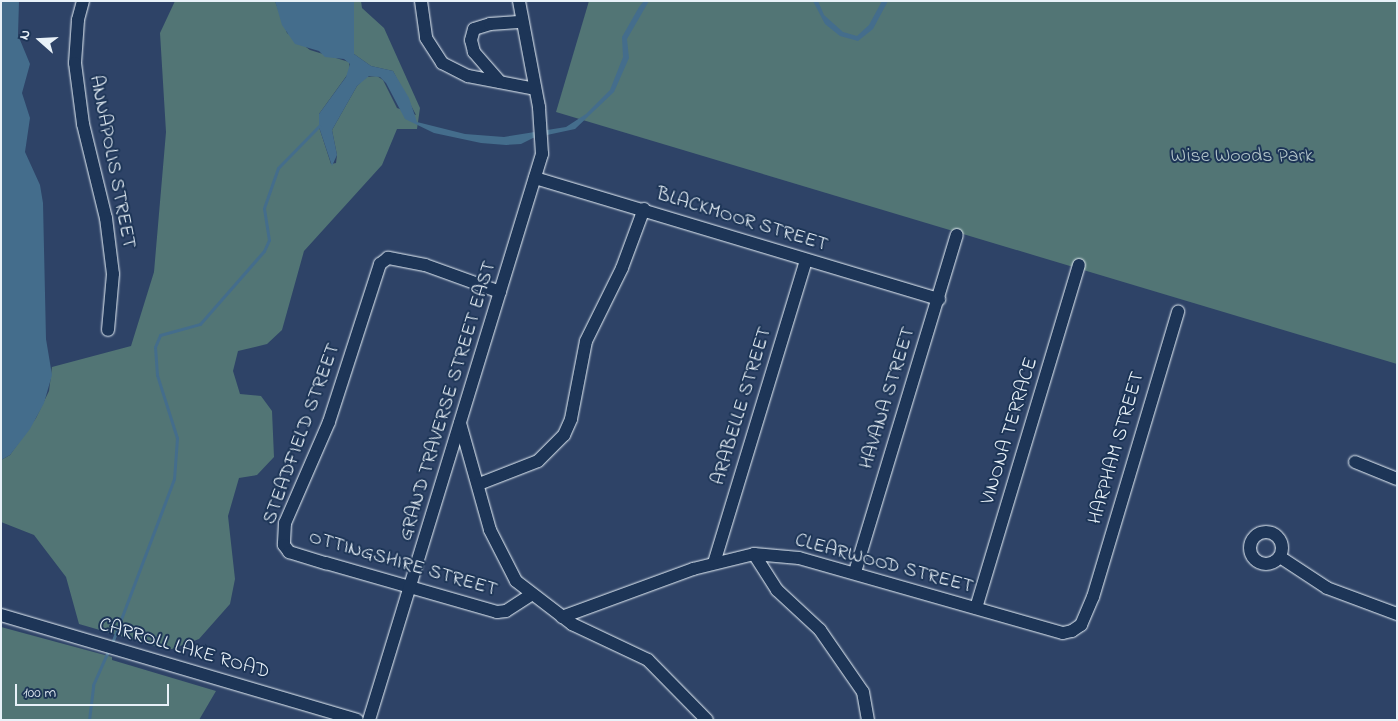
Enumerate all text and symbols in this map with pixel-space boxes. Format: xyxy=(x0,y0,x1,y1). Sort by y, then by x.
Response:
north arrow xyxy=(15,15,65,65)
text: N xyxy=(14,27,37,43)
street label: ANNAPOLIS STREET xyxy=(83,73,141,251)
park label: Wise Woods Park xyxy=(1170,144,1314,168)
street label: BLACKMOOR STREET xyxy=(653,182,831,258)
street label: GRAND TRAVERSE STREET EAST xyxy=(394,258,502,544)
street label: ARABELLE STREET xyxy=(707,324,777,488)
street label: HAVANA STREET xyxy=(855,324,921,472)
street label: STEADFIELD STREET xyxy=(258,340,346,528)
street label: VINONA TERRACE xyxy=(976,354,1044,508)
street label: HARPHAM STREET xyxy=(1084,369,1150,527)
street label: OTTINGSHIRE STREET xyxy=(306,526,500,602)
street label: CLEARWOOD STREET xyxy=(792,529,976,599)
street label: CARROLL LAKE ROAD xyxy=(96,613,272,685)
scale bar xyxy=(18,674,171,706)
text: 100 m xyxy=(23,682,56,704)

